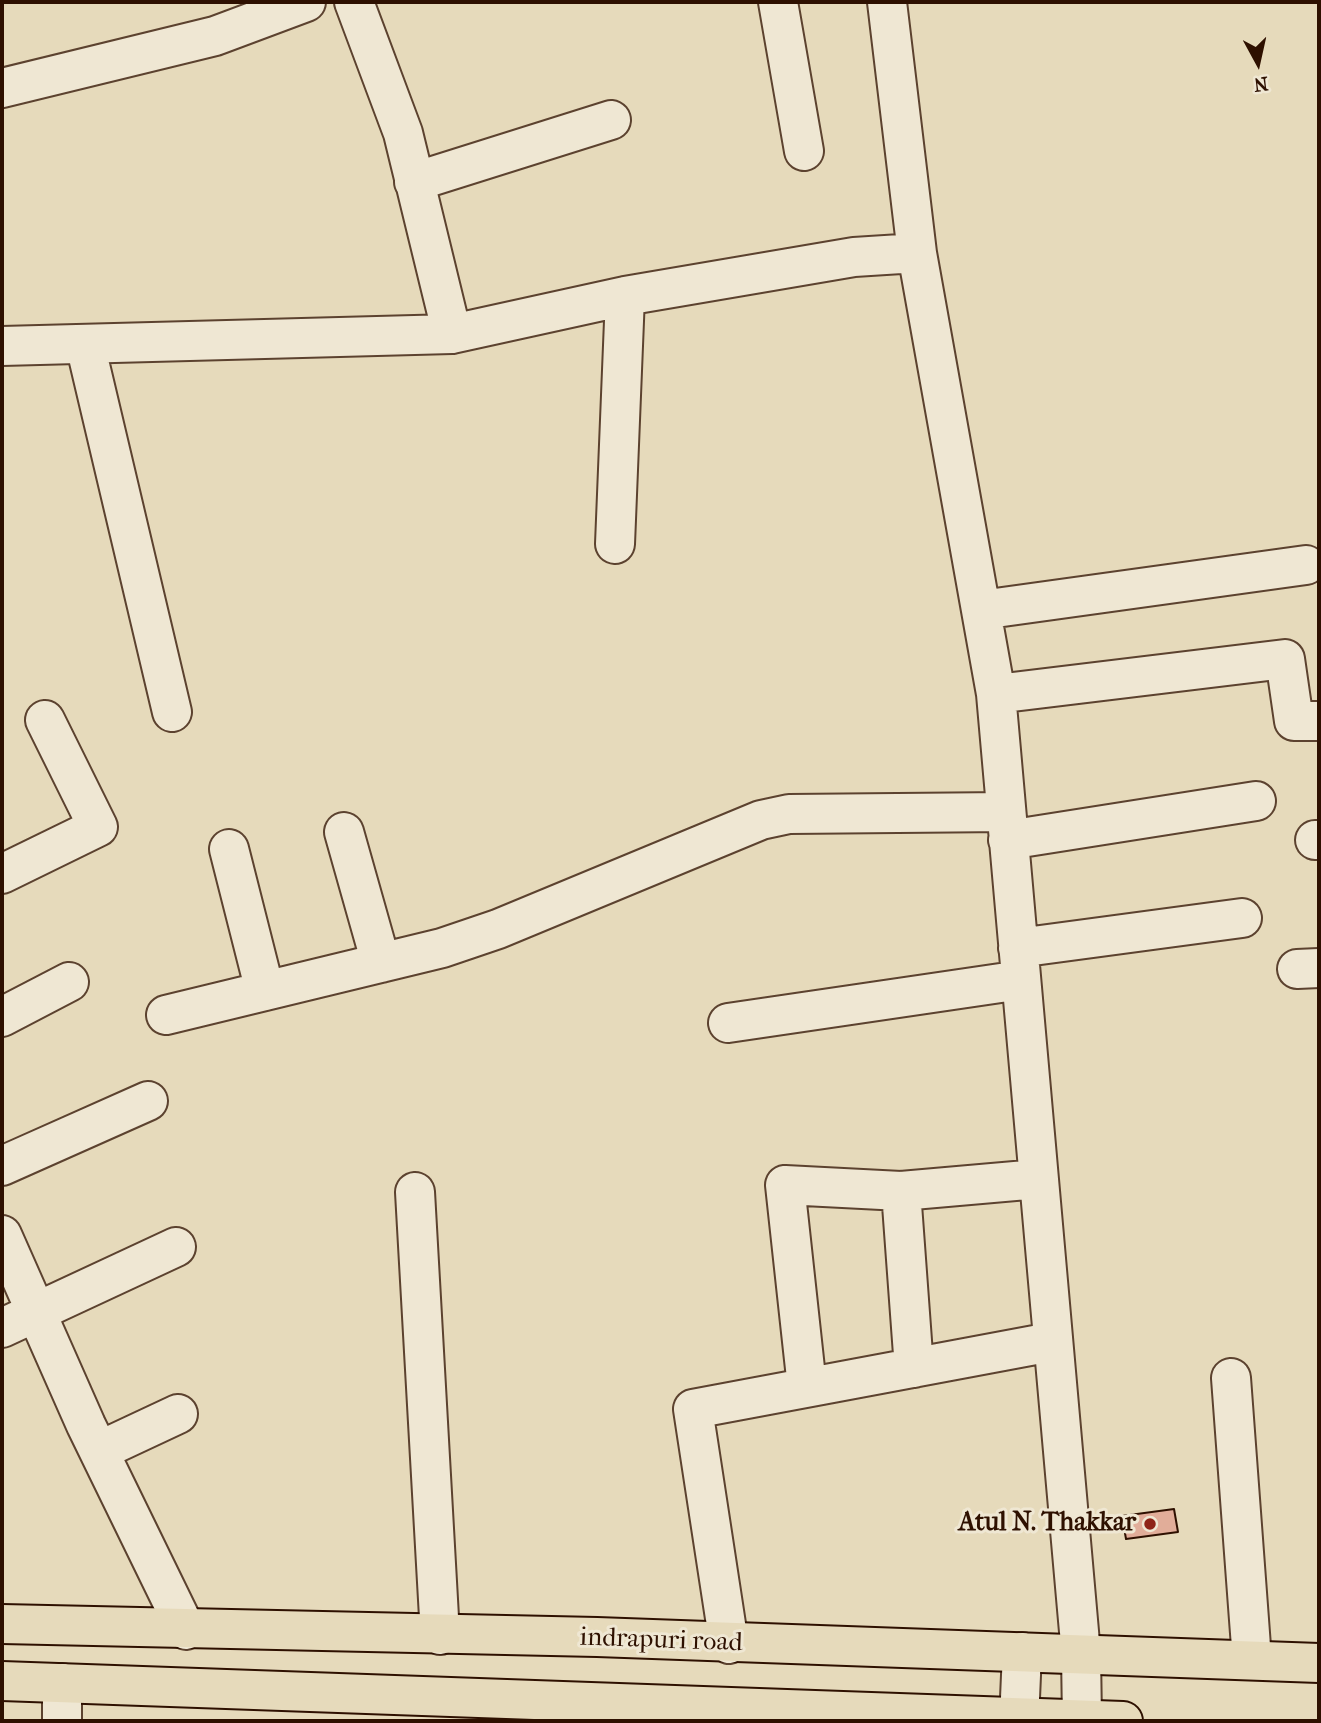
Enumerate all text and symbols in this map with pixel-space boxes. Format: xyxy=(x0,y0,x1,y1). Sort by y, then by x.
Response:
north arrow xyxy=(1223,28,1293,98)
text: N xyxy=(1252,72,1270,96)
place label: Atul N. Thakkar xyxy=(959,1508,1136,1540)
marker: Atul N. Thakkar xyxy=(1142,1516,1158,1532)
street label: indrapuri road xyxy=(579,1623,743,1659)

